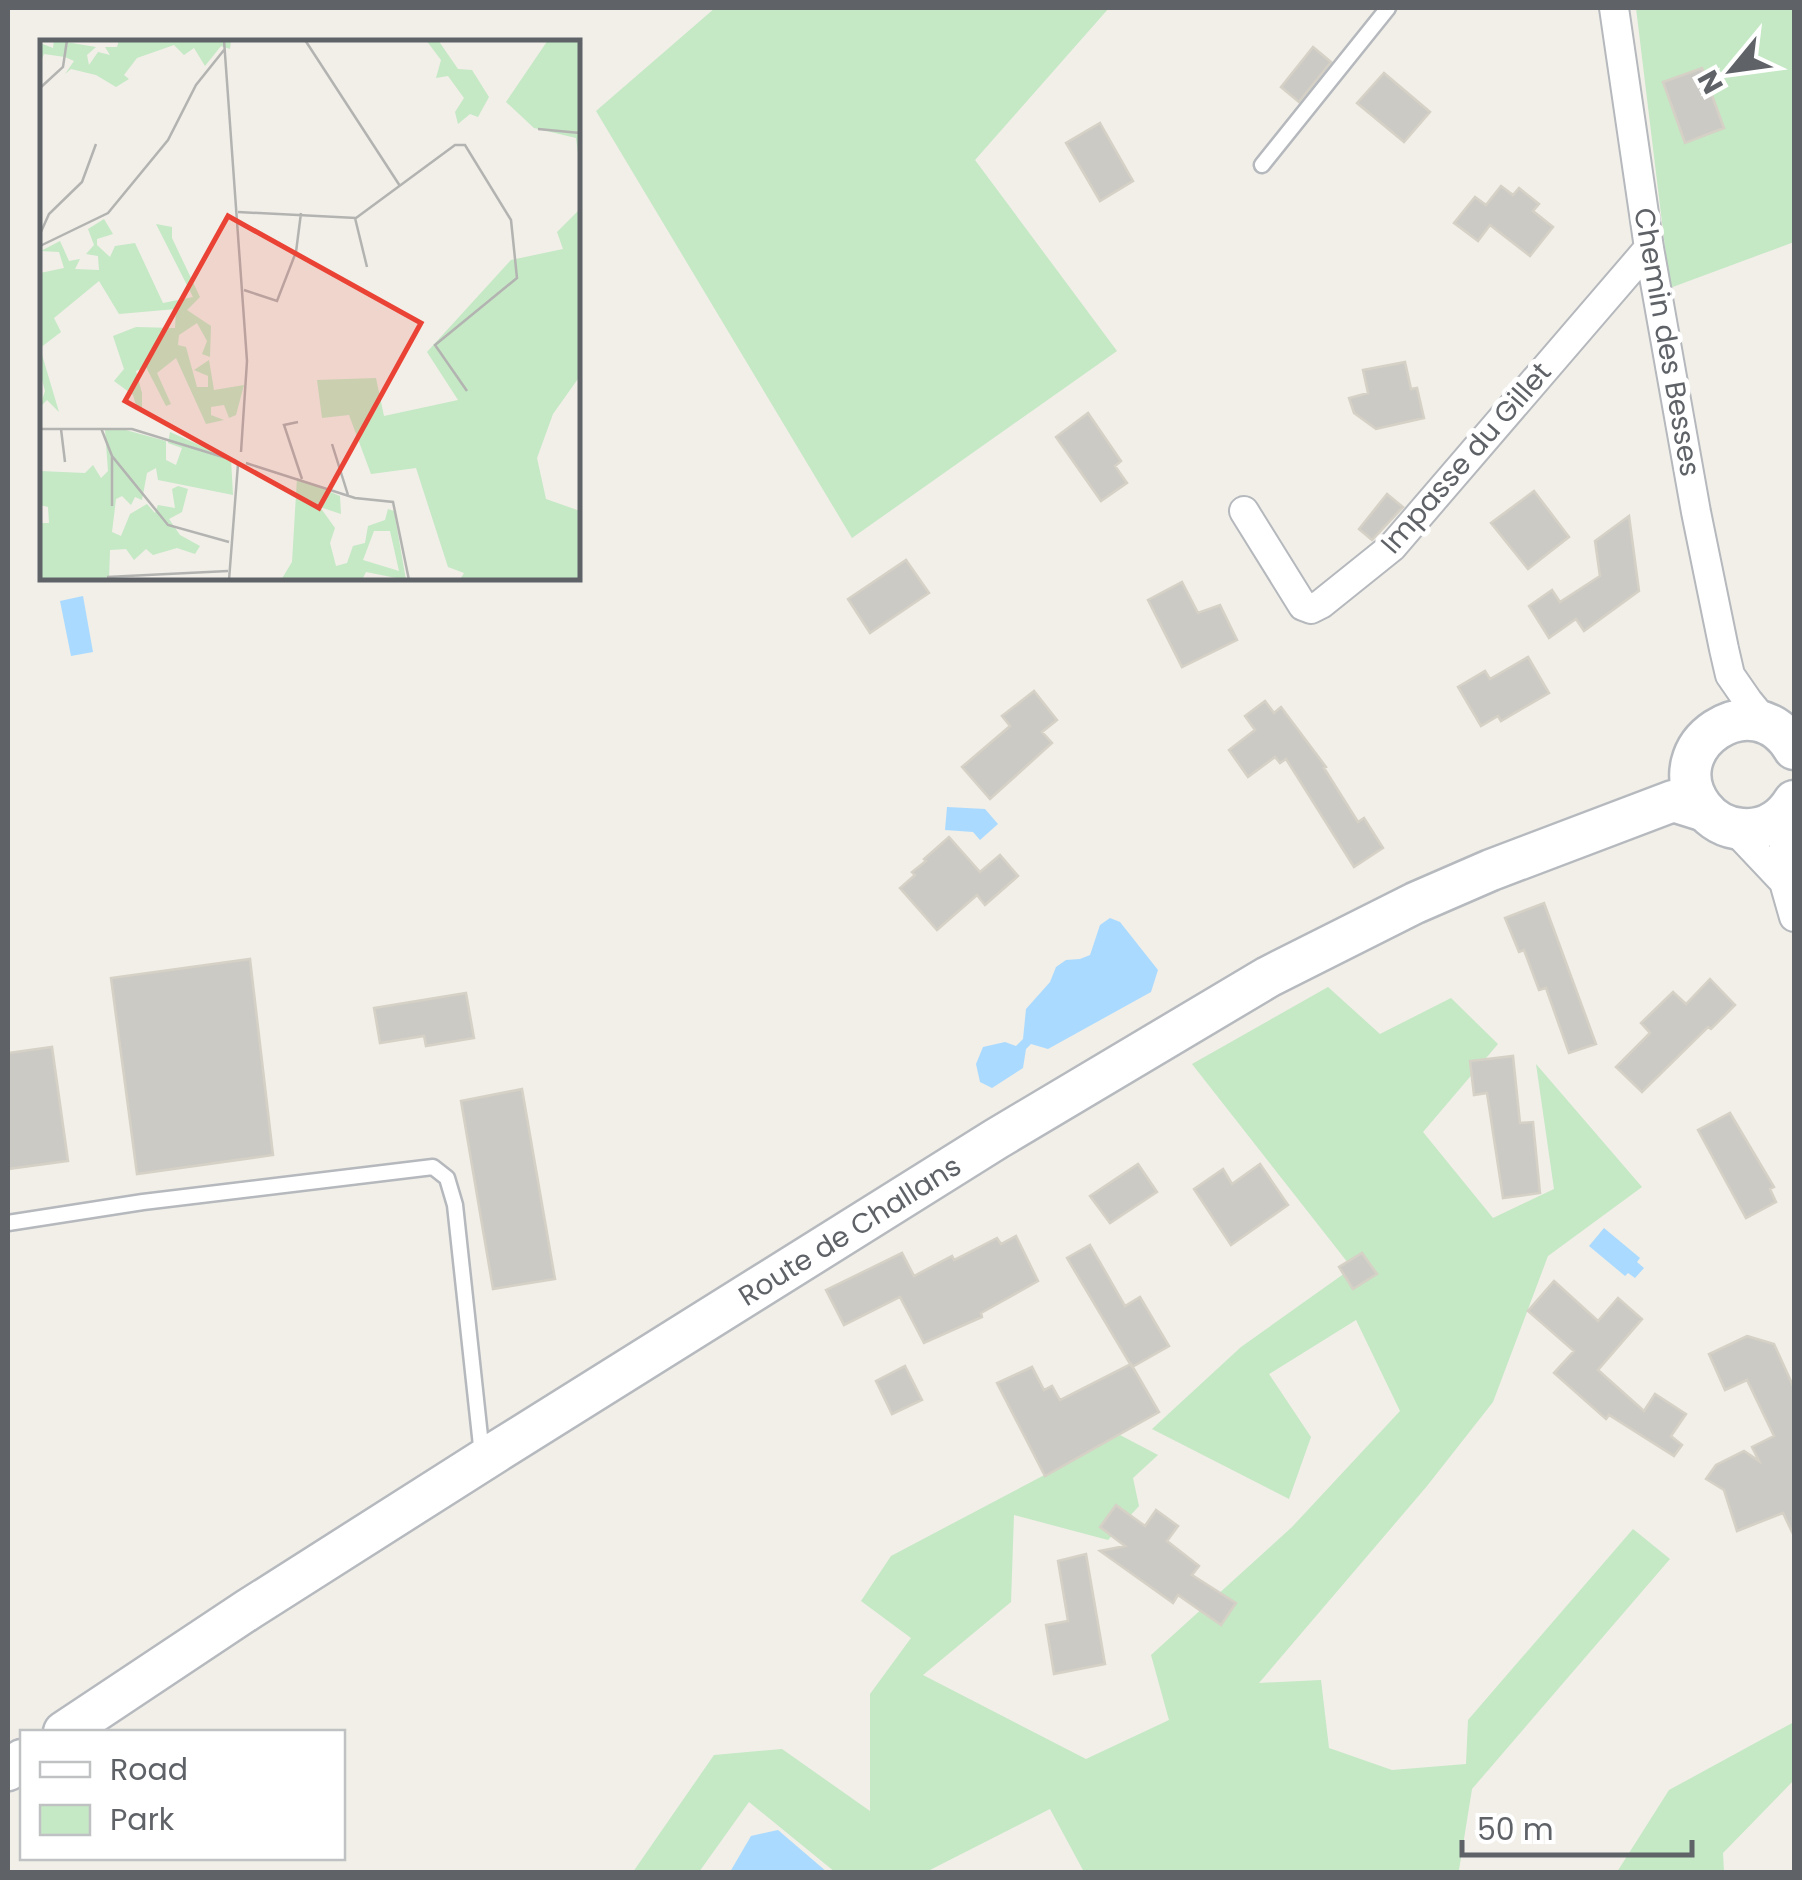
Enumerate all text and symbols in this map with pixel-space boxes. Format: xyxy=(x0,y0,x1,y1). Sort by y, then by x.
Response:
north arrow xyxy=(1682,20,1782,120)
inset map xyxy=(40,40,580,580)
text: N xyxy=(1688,63,1733,101)
street label: Chemin des Besses xyxy=(1624,205,1710,479)
street label: Impasse du Gillet xyxy=(1372,354,1560,562)
street label: Route de Challans xyxy=(731,1146,968,1315)
legend xyxy=(20,1730,345,1860)
text: Road xyxy=(110,1748,188,1791)
scale bar xyxy=(1462,1795,1692,1857)
text: Park xyxy=(110,1798,175,1841)
text: 50 m xyxy=(1477,1808,1554,1851)

